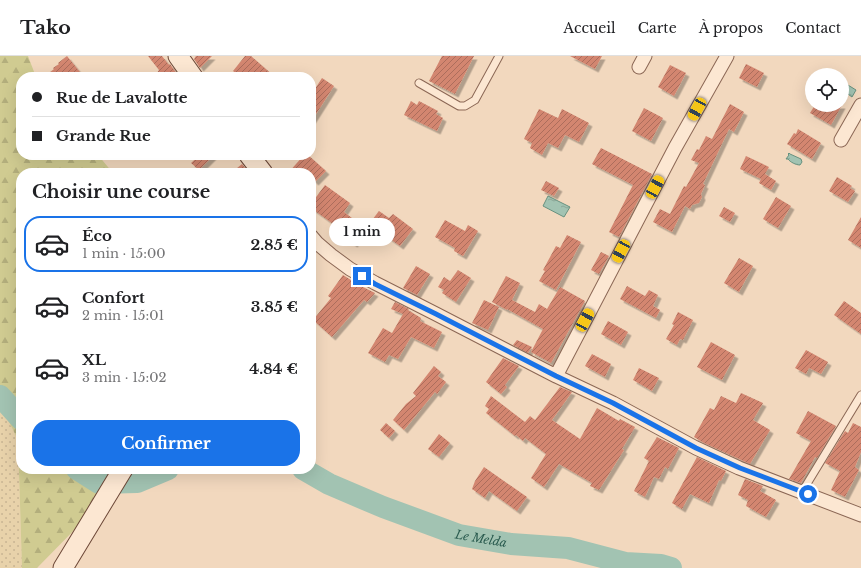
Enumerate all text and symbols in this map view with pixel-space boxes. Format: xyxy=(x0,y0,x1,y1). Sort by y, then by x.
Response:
text: Tako xyxy=(20,16,71,39)
text: Accueil xyxy=(563,19,616,37)
text: Carte xyxy=(638,19,677,37)
text: À propos xyxy=(699,19,763,37)
text: Contact xyxy=(785,19,841,37)
map controls xyxy=(805,68,849,112)
button: locate xyxy=(805,68,849,112)
text: Rue de Lavalotte xyxy=(56,88,187,107)
car xyxy=(686,96,708,122)
text: Grande Rue xyxy=(56,126,151,145)
car xyxy=(644,174,666,200)
text: Choisir une course xyxy=(32,181,210,203)
callout: 1 min xyxy=(329,218,395,246)
text: 1 min xyxy=(343,223,381,240)
icon: car xyxy=(34,226,70,262)
text: Éco xyxy=(82,226,112,245)
text: 2.85 € xyxy=(250,235,298,254)
car xyxy=(610,238,632,264)
text: 1 min · 15:00 xyxy=(82,245,166,262)
route end xyxy=(353,267,371,285)
icon: car xyxy=(34,288,70,324)
text: Confort xyxy=(82,288,145,307)
text: 3.85 € xyxy=(251,297,298,316)
text: 2 min · 15:01 xyxy=(82,307,164,324)
car xyxy=(574,307,596,333)
icon: car xyxy=(34,350,70,386)
text: XL xyxy=(82,350,106,369)
text: 4.84 € xyxy=(249,359,298,378)
text: 3 min · 15:02 xyxy=(82,369,166,386)
button: Confirmer xyxy=(32,420,300,466)
route start xyxy=(799,485,817,503)
water label: Le Melda xyxy=(453,526,508,550)

